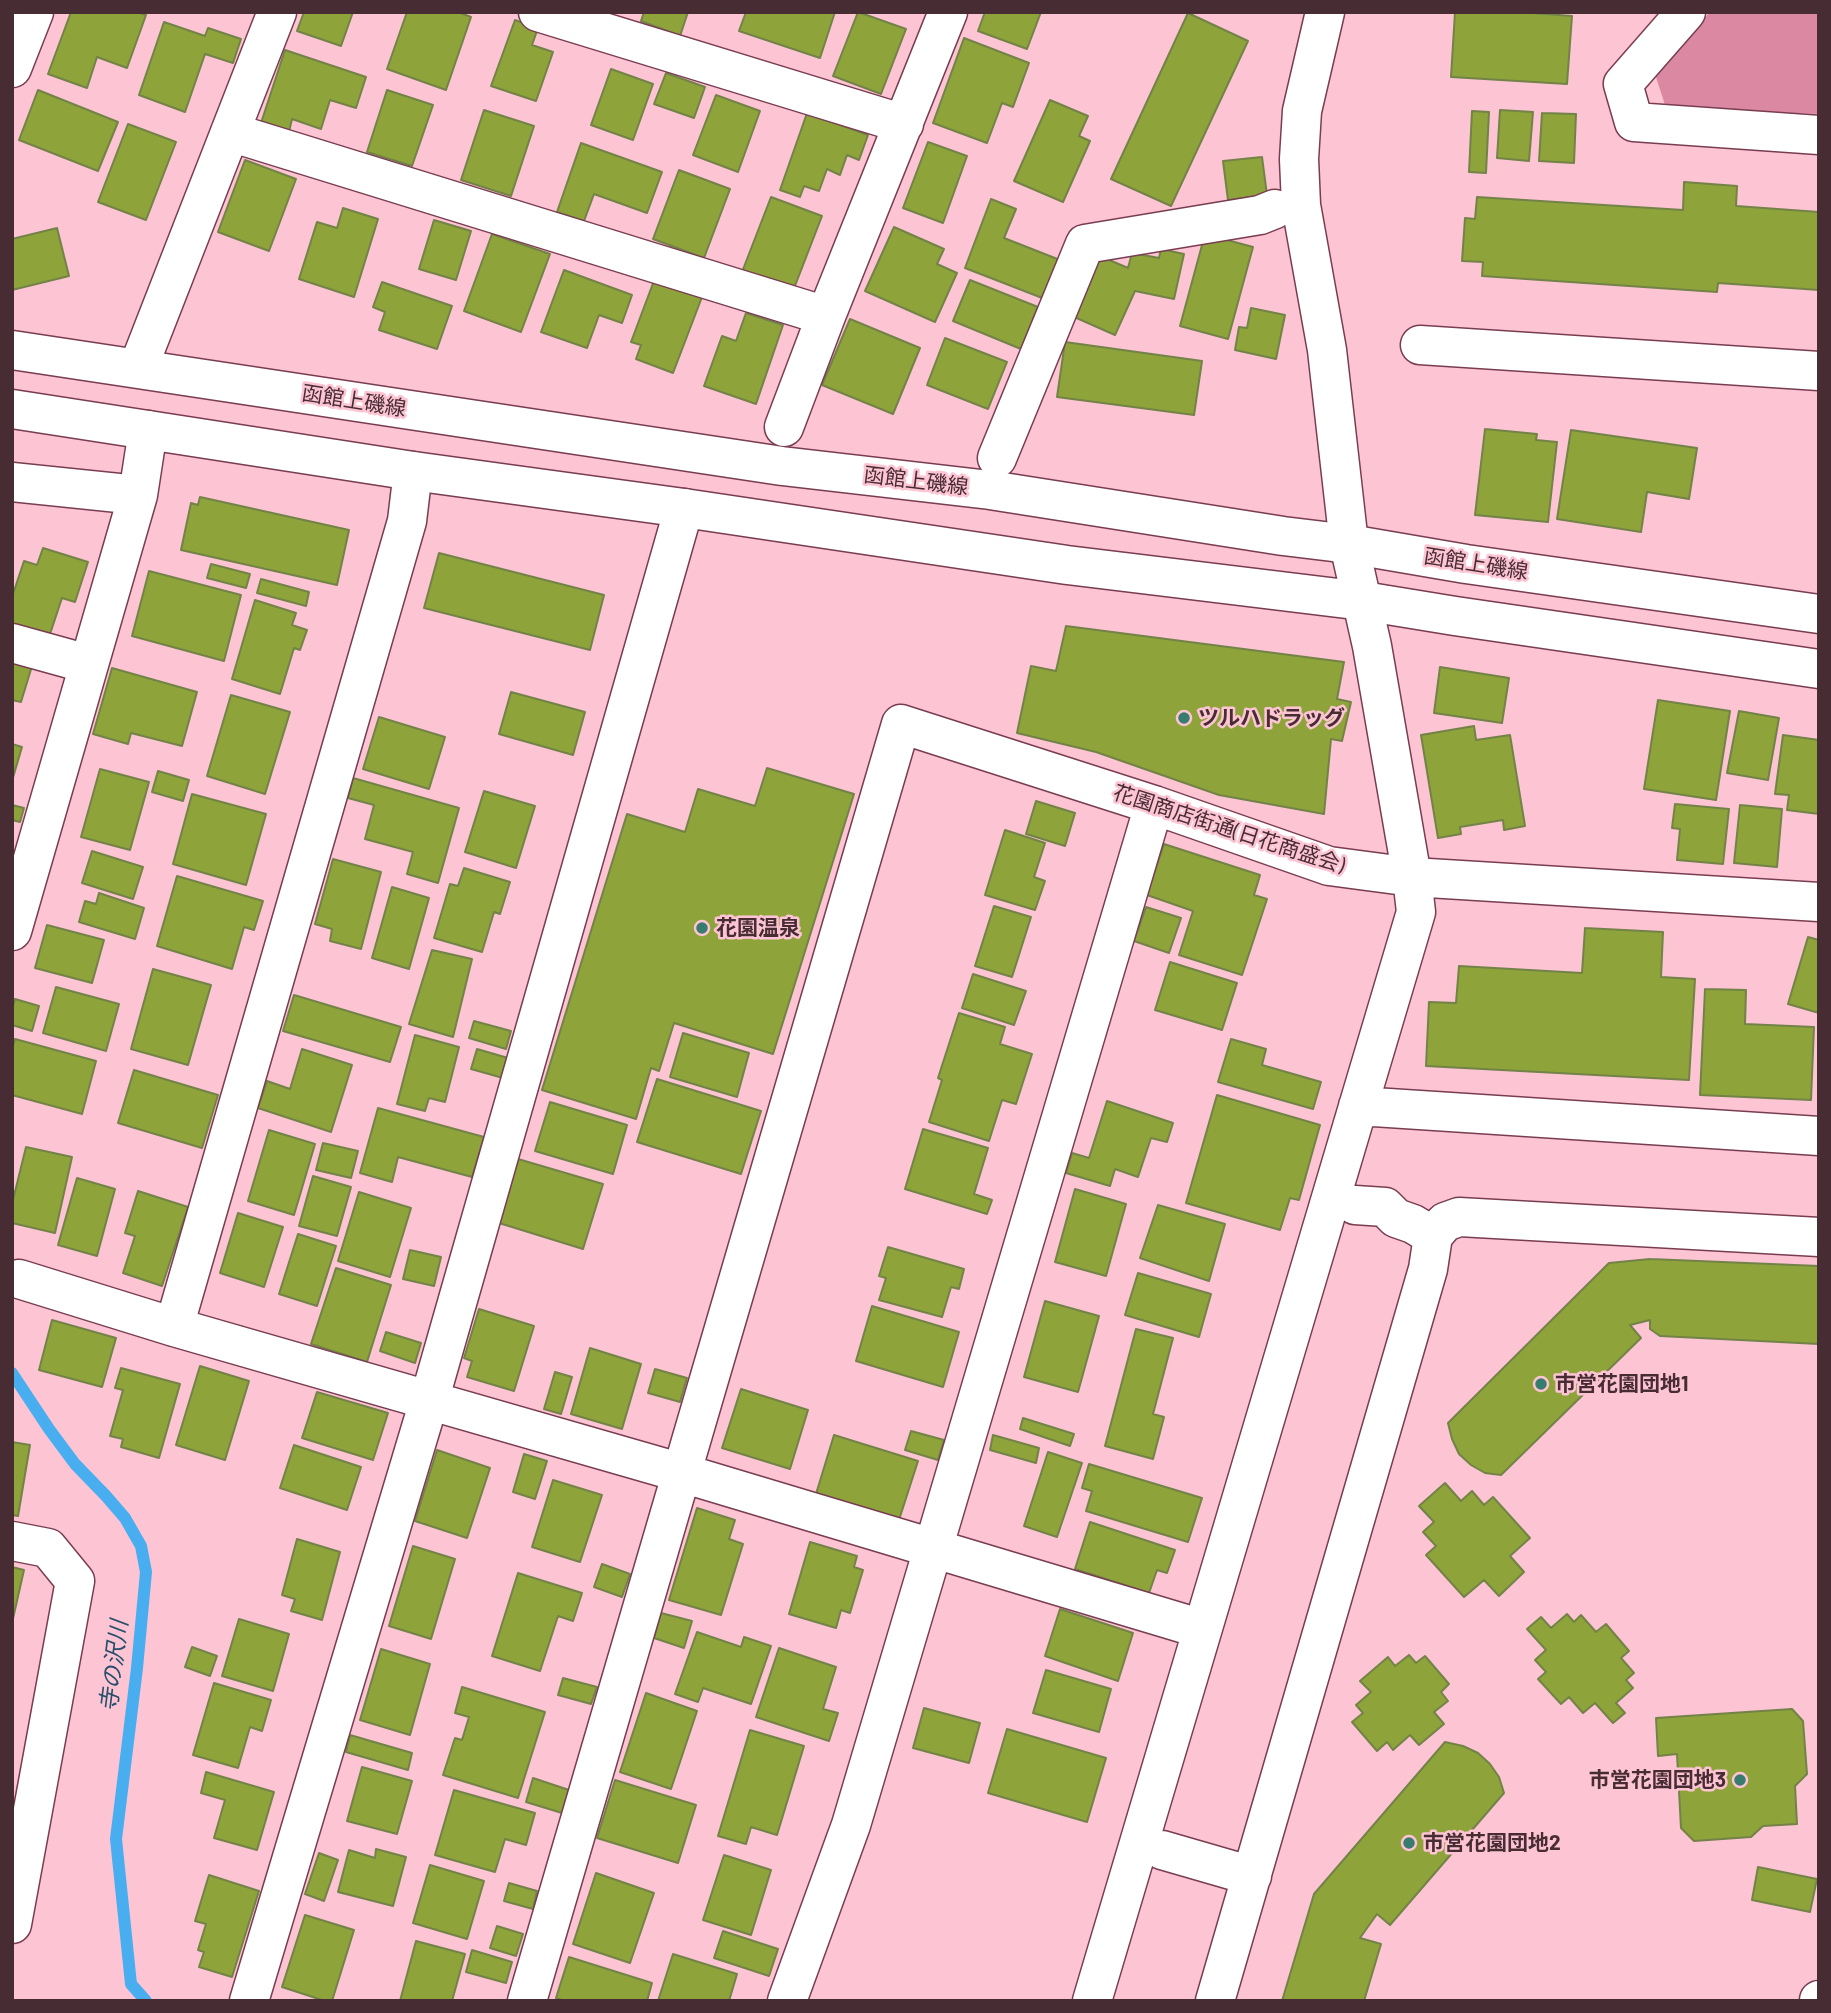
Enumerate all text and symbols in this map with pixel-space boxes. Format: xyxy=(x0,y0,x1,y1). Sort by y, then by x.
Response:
street label: 函館上磯線 xyxy=(300,380,408,422)
street label: 函館上磯線 xyxy=(862,462,970,500)
street label: 函館上磯線 xyxy=(1422,543,1530,585)
place label: ツルハドラッグ xyxy=(1198,705,1345,731)
marker: ツルハドラッグ xyxy=(1176,710,1192,726)
street label: 花園商店街通(日花商盛会) xyxy=(1110,780,1348,878)
place label: 花園温泉 xyxy=(716,915,800,941)
marker: 花園温泉 xyxy=(694,920,710,936)
place label: 市営花園団地1 xyxy=(1555,1371,1688,1397)
marker: 市営花園団地1 xyxy=(1533,1376,1549,1392)
water label: 寺の沢川 xyxy=(95,1619,133,1713)
place label: 市営花園団地3 xyxy=(1589,1767,1726,1793)
marker: 市営花園団地3 xyxy=(1732,1772,1748,1788)
place label: 市営花園団地2 xyxy=(1423,1830,1561,1856)
marker: 市営花園団地2 xyxy=(1401,1835,1417,1851)

